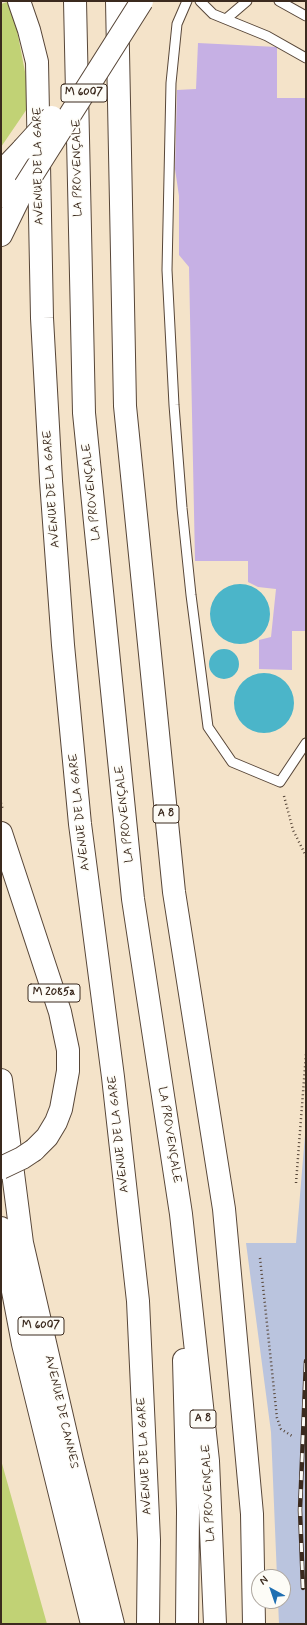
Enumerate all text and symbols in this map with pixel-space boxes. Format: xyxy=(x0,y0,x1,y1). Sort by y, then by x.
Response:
road number: M 6007 xyxy=(61,84,107,102)
street label: AVENUE DE LA GARE xyxy=(31,107,47,225)
street label: LA PROVENÇALE xyxy=(70,119,86,217)
street label: AVENUE DE LA GARE xyxy=(41,430,63,548)
street label: LA PROVENÇALE xyxy=(80,443,104,541)
street label: AVENUE DE LA GARE xyxy=(67,753,93,871)
street label: LA PROVENÇALE xyxy=(113,765,137,863)
road number: A 8 xyxy=(153,805,179,823)
road number: M 2085a xyxy=(28,984,80,1002)
street label: AVENUE DE LA GARE xyxy=(106,1075,132,1193)
street label: LA PROVENÇALE xyxy=(154,1086,184,1184)
road number: M 6007 xyxy=(18,1317,64,1335)
street label: AVENUE DE CANNES xyxy=(41,1354,81,1470)
street label: AVENUE DE LA GARE xyxy=(135,1397,155,1515)
road number: A 8 xyxy=(190,1410,216,1428)
street label: LA PROVENÇALE xyxy=(199,1444,219,1542)
north arrow xyxy=(251,1569,291,1609)
text: N xyxy=(257,1573,271,1588)

